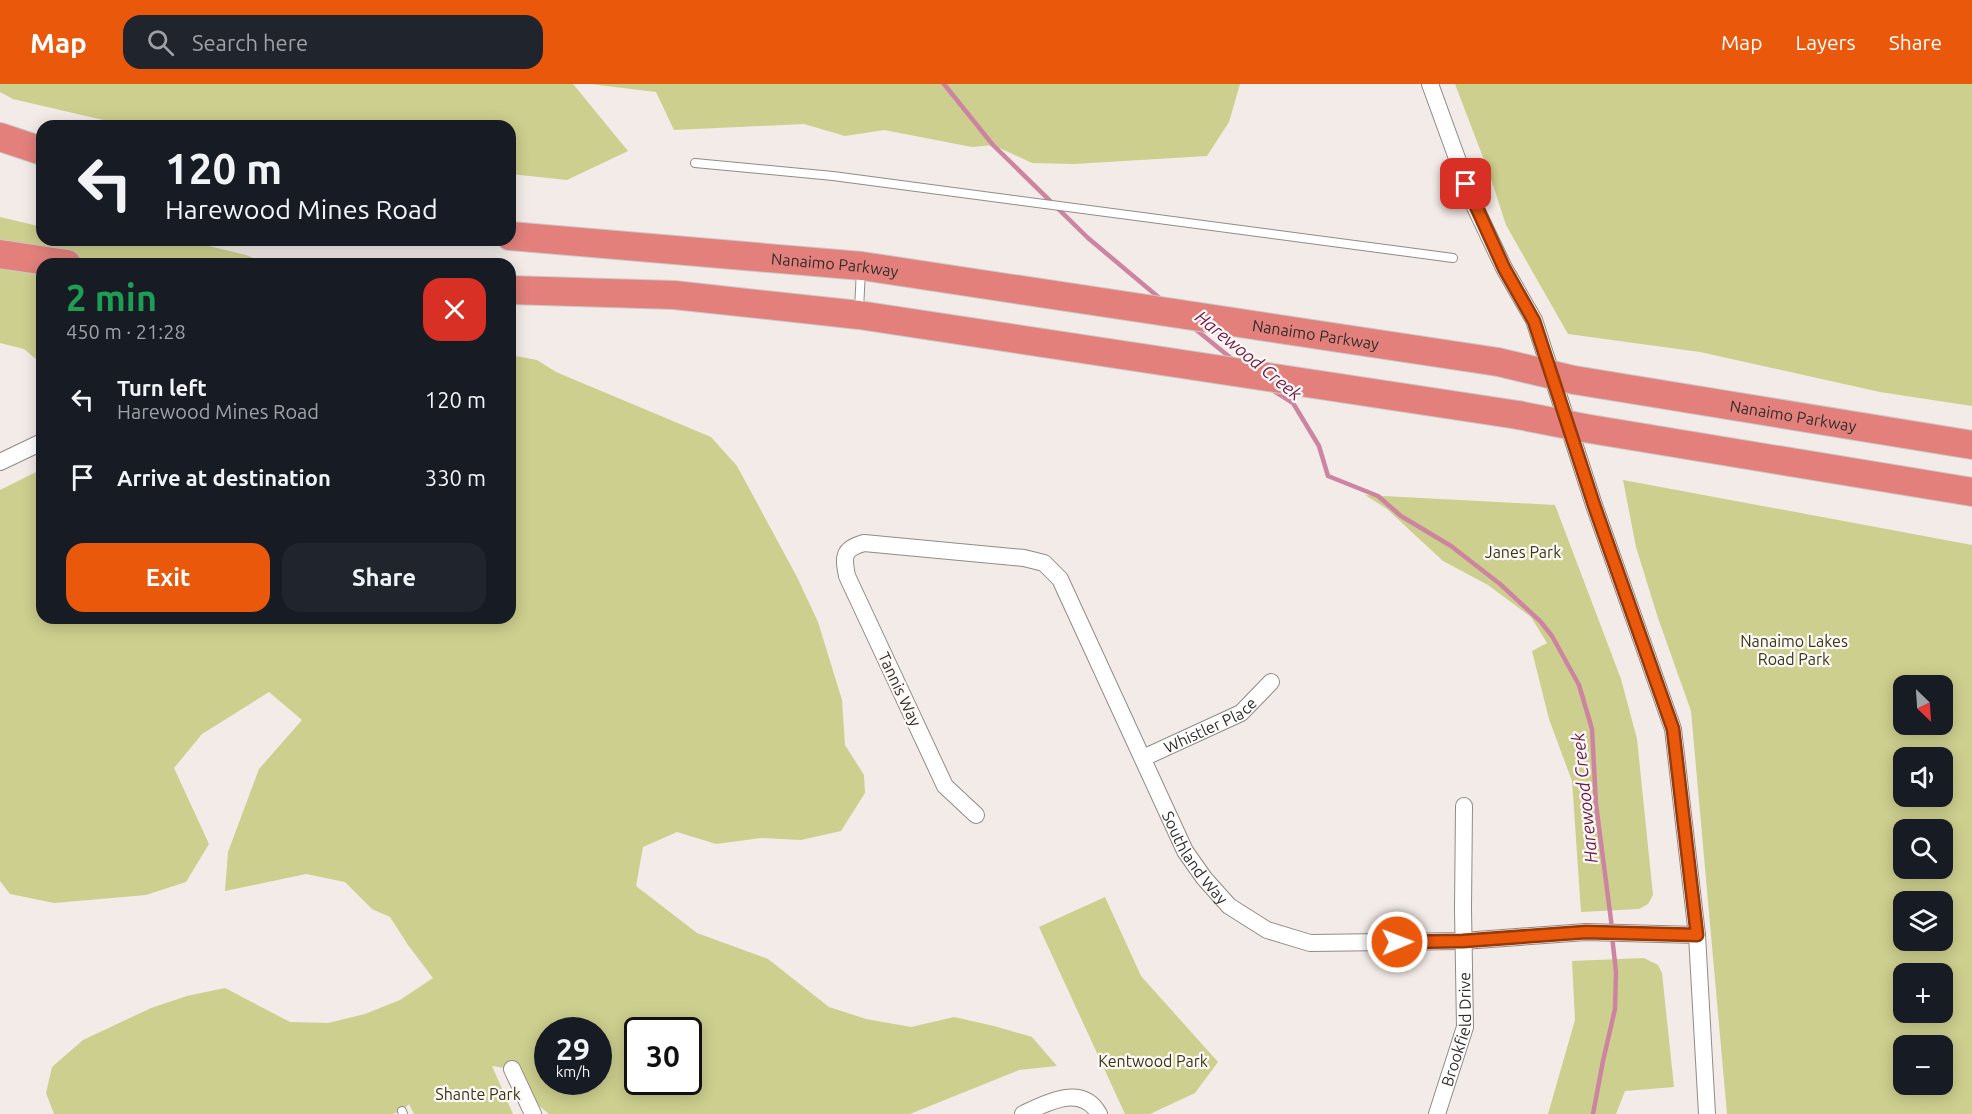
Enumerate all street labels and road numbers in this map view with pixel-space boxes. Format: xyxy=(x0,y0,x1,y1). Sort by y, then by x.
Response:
street label: Nanaimo Parkway xyxy=(770,249,900,280)
street label: Nanaimo Parkway xyxy=(1251,316,1380,353)
street label: Nanaimo Parkway xyxy=(1728,397,1858,435)
street label: Tannis Way xyxy=(875,649,925,729)
street label: Whistler Place xyxy=(1161,694,1260,756)
street label: Southland Way xyxy=(1159,808,1232,908)
street label: Brookfield Drive xyxy=(1437,972,1474,1089)

